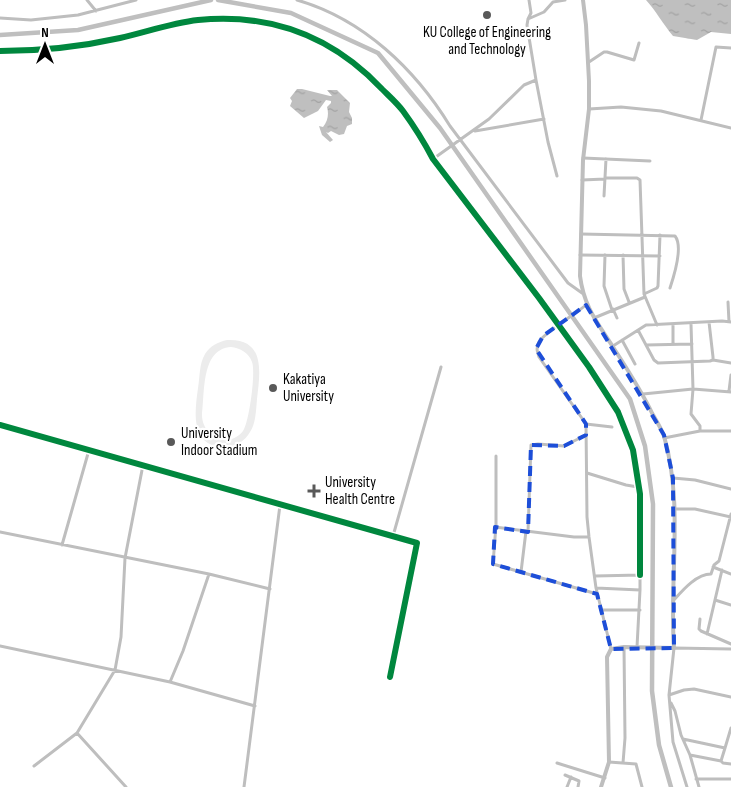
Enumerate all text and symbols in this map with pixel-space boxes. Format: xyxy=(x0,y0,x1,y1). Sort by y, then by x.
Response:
marker: KU College of Engineering and Technology xyxy=(481,9,493,21)
north arrow xyxy=(20,20,70,70)
place label: KU College of Engineering and Technology xyxy=(423,23,551,59)
text: N xyxy=(41,24,49,41)
place label: Kakatiya University xyxy=(283,370,334,406)
marker: Kakatiya University xyxy=(267,382,279,394)
place label: University Indoor Stadium xyxy=(181,424,258,460)
marker: University Indoor Stadium xyxy=(165,436,177,448)
place label: University Health Centre xyxy=(325,473,395,509)
marker: University Health Centre xyxy=(307,484,321,498)

